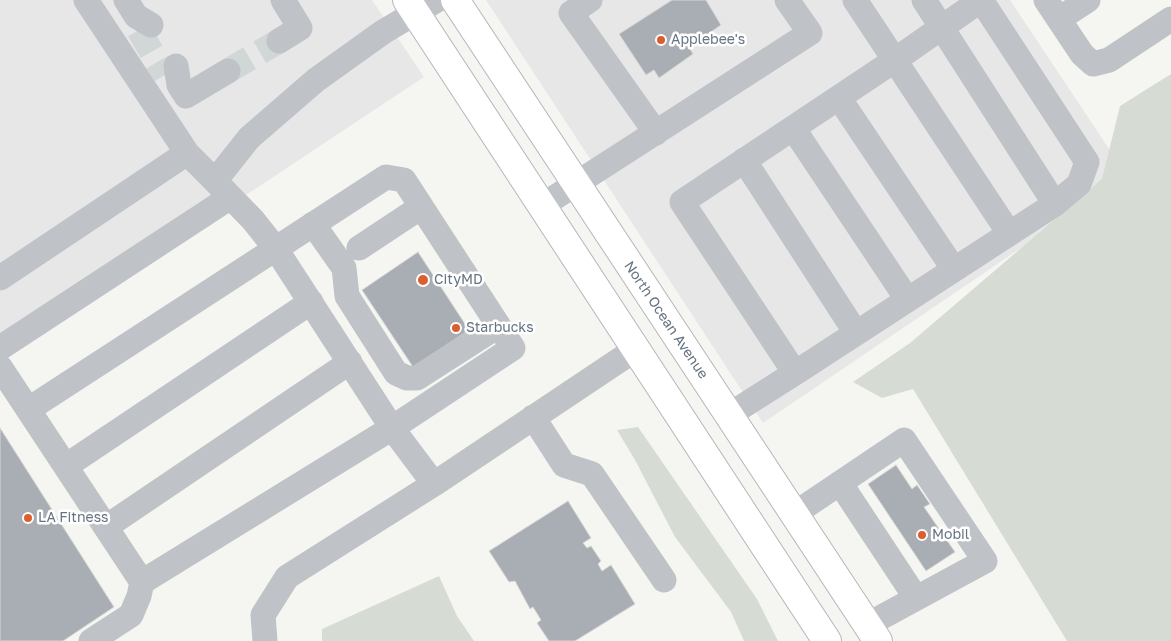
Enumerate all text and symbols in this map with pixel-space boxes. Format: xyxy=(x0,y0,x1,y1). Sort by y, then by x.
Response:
place label: Applebee's xyxy=(671,32,745,48)
marker: Applebee's xyxy=(655,34,667,46)
street label: North Ocean Avenue xyxy=(620,258,712,382)
place label: CityMD xyxy=(434,272,483,288)
marker: CityMD xyxy=(416,273,430,287)
place label: Starbucks xyxy=(466,320,534,336)
marker: Starbucks xyxy=(450,322,462,334)
place label: LA Fitness xyxy=(38,510,109,526)
marker: LA Fitness xyxy=(22,512,34,524)
place label: Mobil xyxy=(932,527,969,543)
marker: Mobil xyxy=(916,529,928,541)

